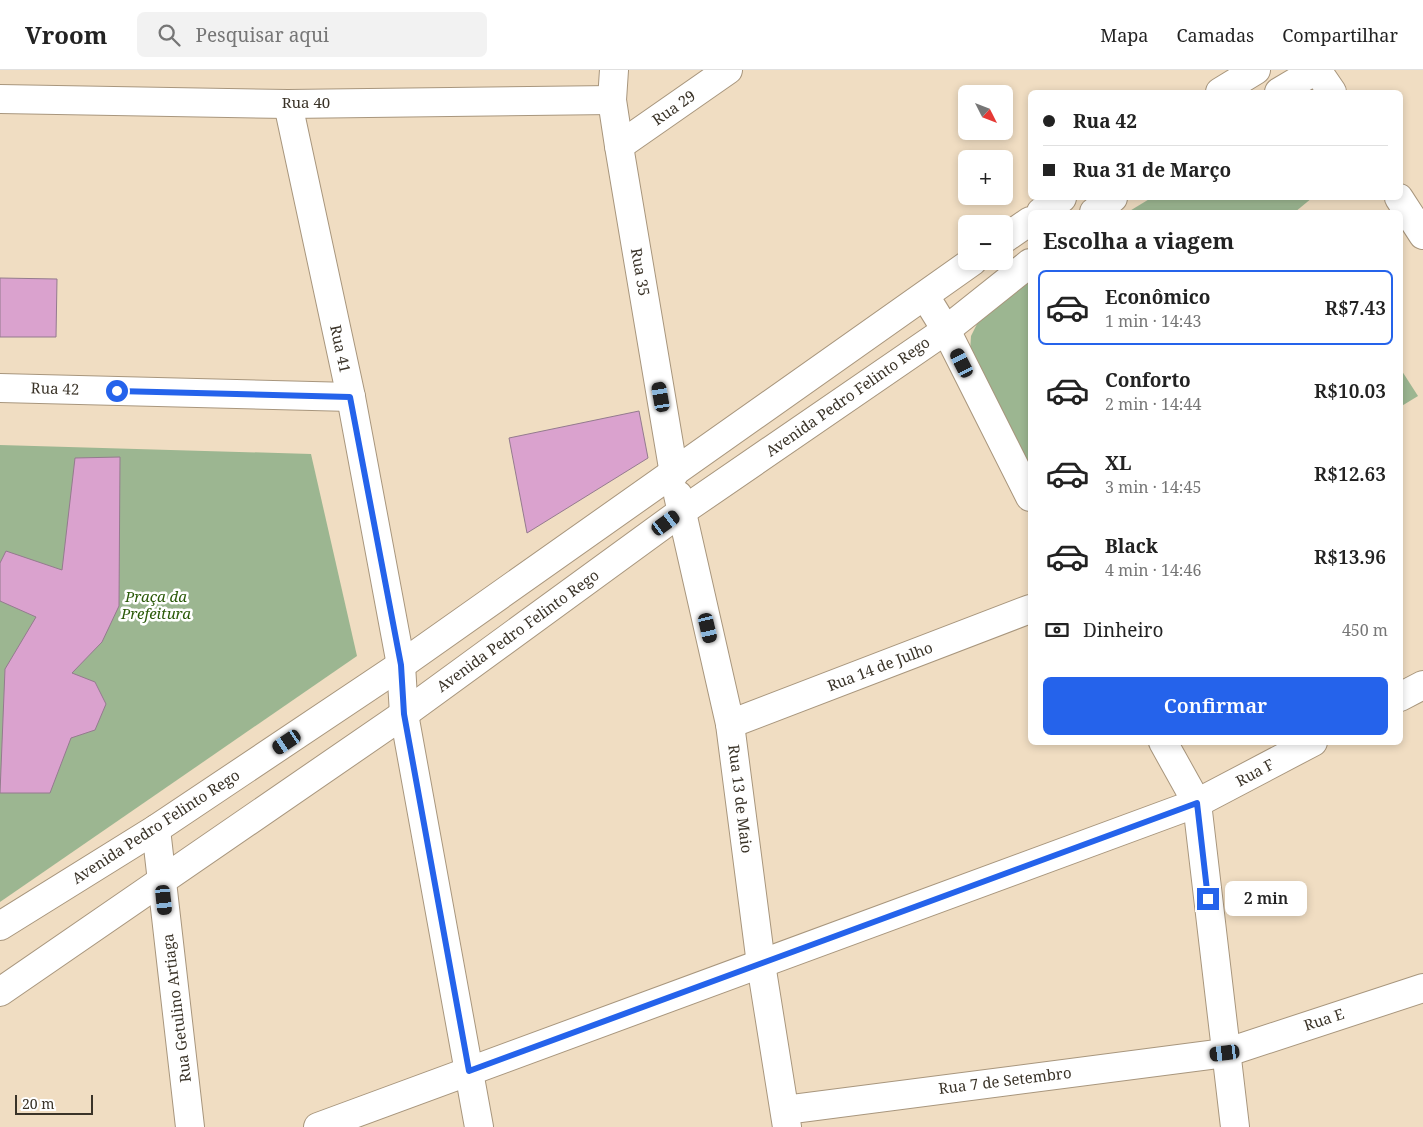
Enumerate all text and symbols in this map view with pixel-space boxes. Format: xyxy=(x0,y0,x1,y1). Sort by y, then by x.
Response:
search box xyxy=(137,12,487,57)
text: Vroom xyxy=(25,18,107,51)
icon: search xyxy=(155,21,183,49)
text: Pesquisar aqui xyxy=(195,22,329,48)
text: Mapa xyxy=(1100,23,1149,47)
text: Camadas xyxy=(1177,23,1254,47)
text: Compartilhar xyxy=(1282,23,1398,47)
street label: Rua 29 xyxy=(648,85,699,129)
north arrow xyxy=(958,85,1012,140)
map controls xyxy=(958,85,1013,270)
street label: Rua 40 xyxy=(282,92,330,112)
text: Rua 42 xyxy=(1073,108,1137,134)
button: + xyxy=(958,150,1013,205)
text: Rua 31 de Março xyxy=(1073,157,1231,183)
button: − xyxy=(958,215,1013,270)
text: Escolha a viagem xyxy=(1043,225,1234,255)
street label: Rua 35 xyxy=(627,246,655,297)
text: Econômico xyxy=(1105,284,1211,310)
icon: car xyxy=(1045,285,1090,330)
text: R$7.43 xyxy=(1325,295,1386,321)
text: 1 min · 14:43 xyxy=(1105,310,1201,332)
street label: Rua 41 xyxy=(326,323,356,375)
street label: Avenida Pedro Felinto Rego xyxy=(761,332,934,461)
car xyxy=(948,346,975,380)
text: Conforto xyxy=(1105,367,1191,393)
icon: car xyxy=(1045,368,1090,413)
street label: Rua 42 xyxy=(30,377,80,399)
text: R$10.03 xyxy=(1314,378,1386,404)
route start xyxy=(106,380,128,402)
car xyxy=(651,381,670,413)
text: 2 min · 14:44 xyxy=(1105,393,1201,415)
text: XL xyxy=(1105,450,1131,476)
icon: car xyxy=(1045,451,1090,496)
text: R$12.63 xyxy=(1314,461,1386,487)
text: 3 min · 14:45 xyxy=(1105,476,1201,498)
car xyxy=(649,508,682,538)
text: Black xyxy=(1105,533,1158,559)
icon: car xyxy=(1045,534,1090,579)
text: R$13.96 xyxy=(1314,544,1386,570)
text: 4 min · 14:46 xyxy=(1105,559,1201,581)
street label: Avenida Pedro Felinto Rego xyxy=(432,564,603,696)
park label: Praça da Prefeitura xyxy=(120,586,191,623)
car xyxy=(697,612,718,644)
icon: cash xyxy=(1043,616,1071,644)
text: Dinheiro xyxy=(1083,617,1163,643)
text: 450 m xyxy=(1342,619,1388,641)
street label: Rua 14 de Julho xyxy=(824,637,935,695)
button: Confirmar xyxy=(1043,677,1388,735)
car xyxy=(270,727,303,757)
street label: Rua 13 de Maio xyxy=(724,743,758,854)
street label: Rua F xyxy=(1232,754,1277,790)
street label: Avenida Pedro Felinto Rego xyxy=(68,764,243,888)
callout: 2 min xyxy=(1226,882,1308,916)
car xyxy=(154,884,173,916)
text: 2 min xyxy=(1244,887,1288,909)
route end xyxy=(1197,888,1219,910)
street label: Rua Getulino Artiaga xyxy=(157,933,195,1084)
street label: Rua E xyxy=(1301,1003,1346,1035)
car xyxy=(1209,1044,1240,1062)
street label: Rua 7 de Setembro xyxy=(937,1062,1072,1098)
scale bar xyxy=(15,1092,92,1115)
text: 20 m xyxy=(22,1094,55,1113)

